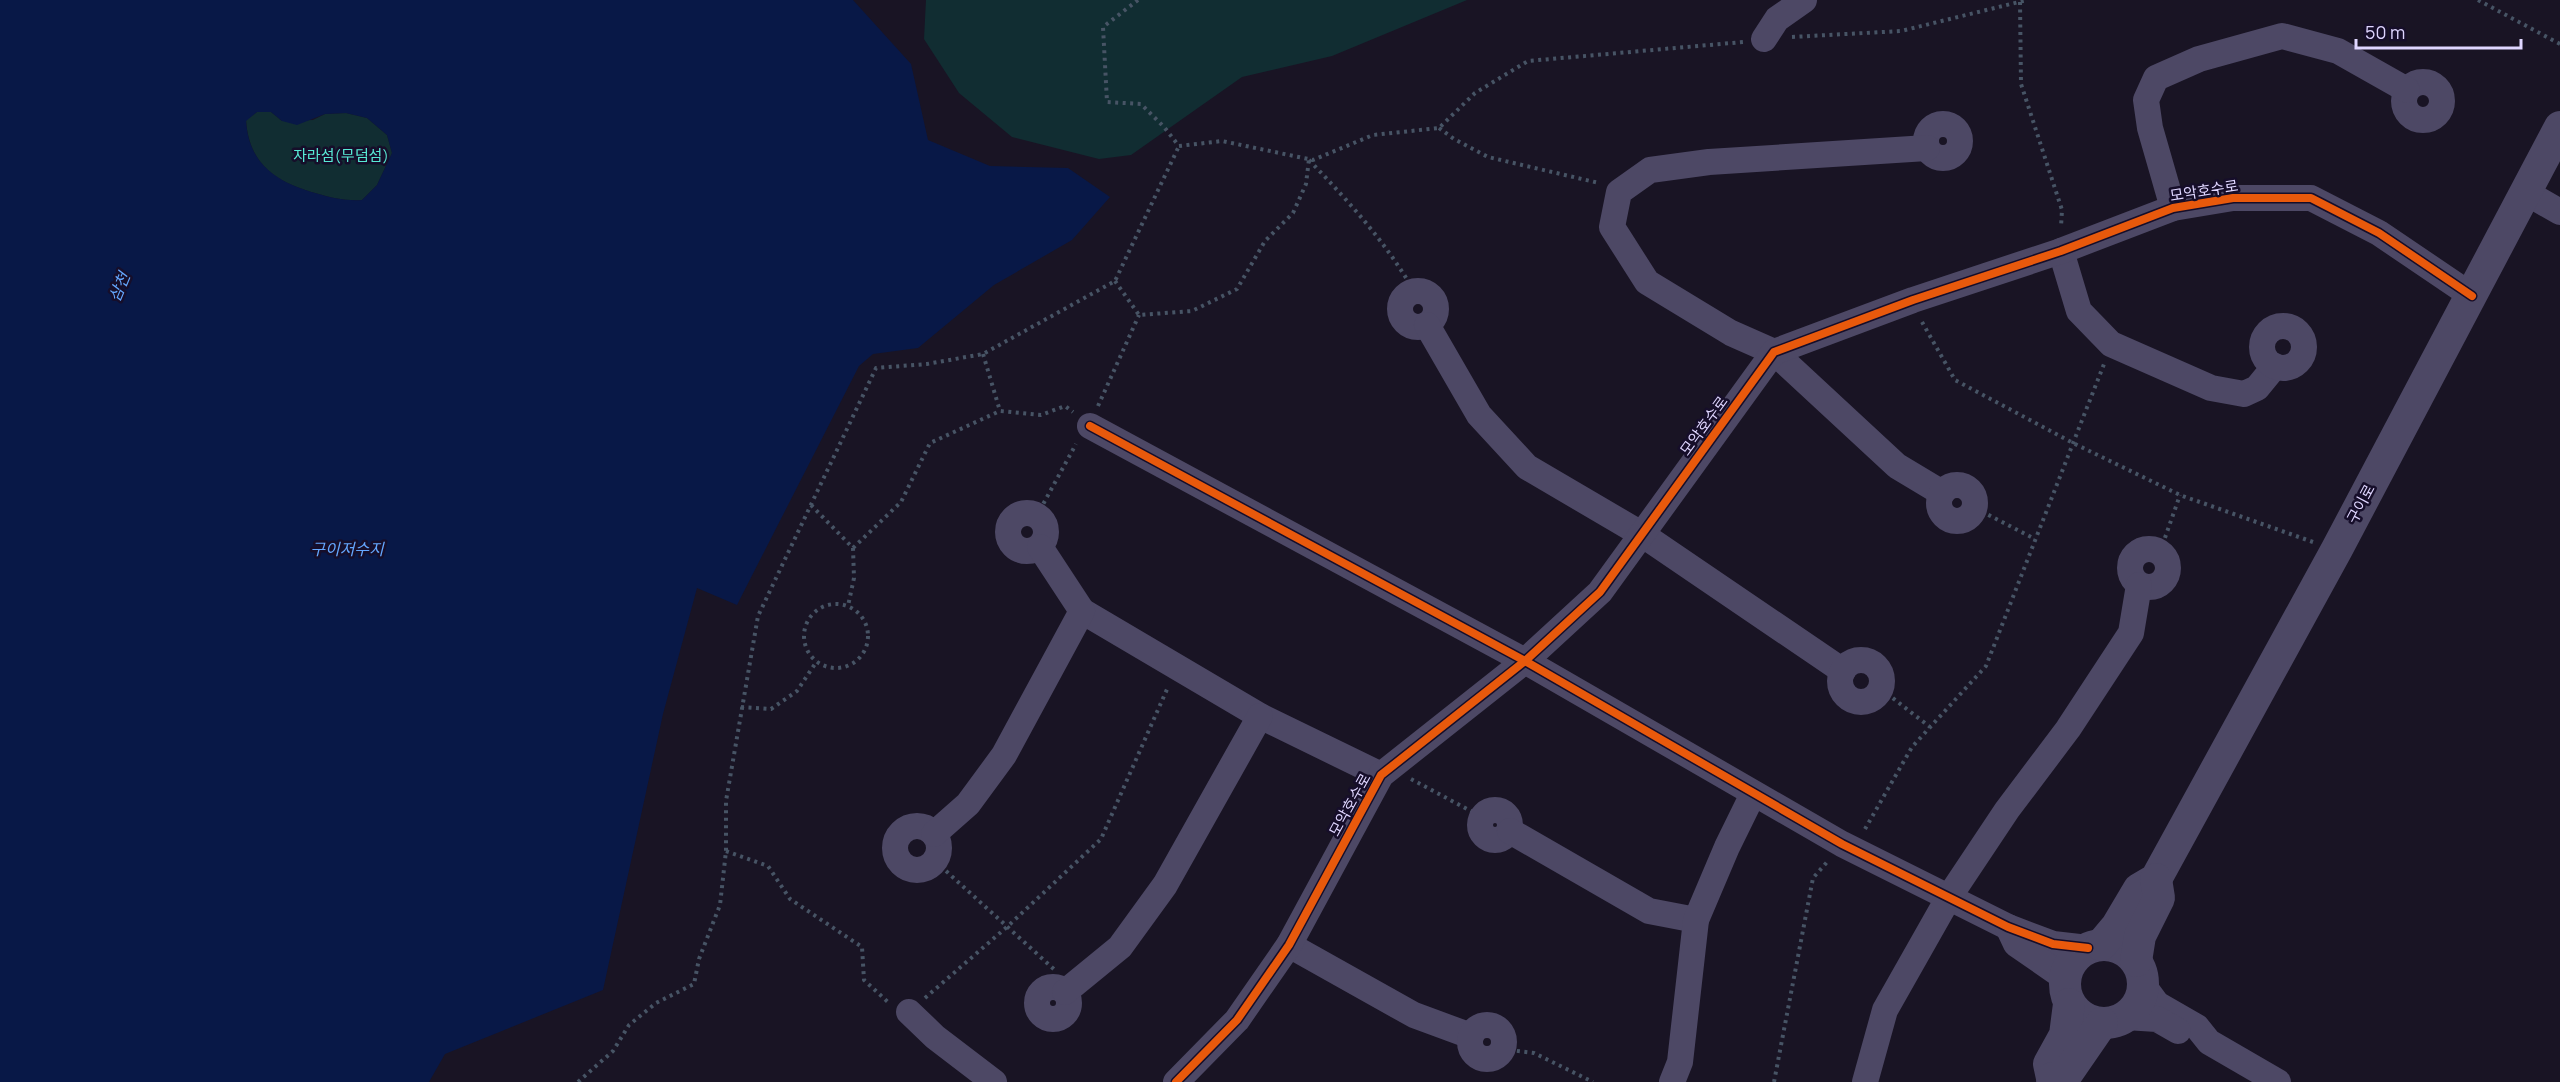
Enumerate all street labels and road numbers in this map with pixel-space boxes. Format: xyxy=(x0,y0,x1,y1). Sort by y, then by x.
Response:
street label: 모악호수로 xyxy=(2168,175,2240,206)
street label: 모악호수로 xyxy=(1675,392,1732,460)
street label: 구이로 xyxy=(2342,481,2380,527)
street label: 모악호수로 xyxy=(1324,769,1375,840)

